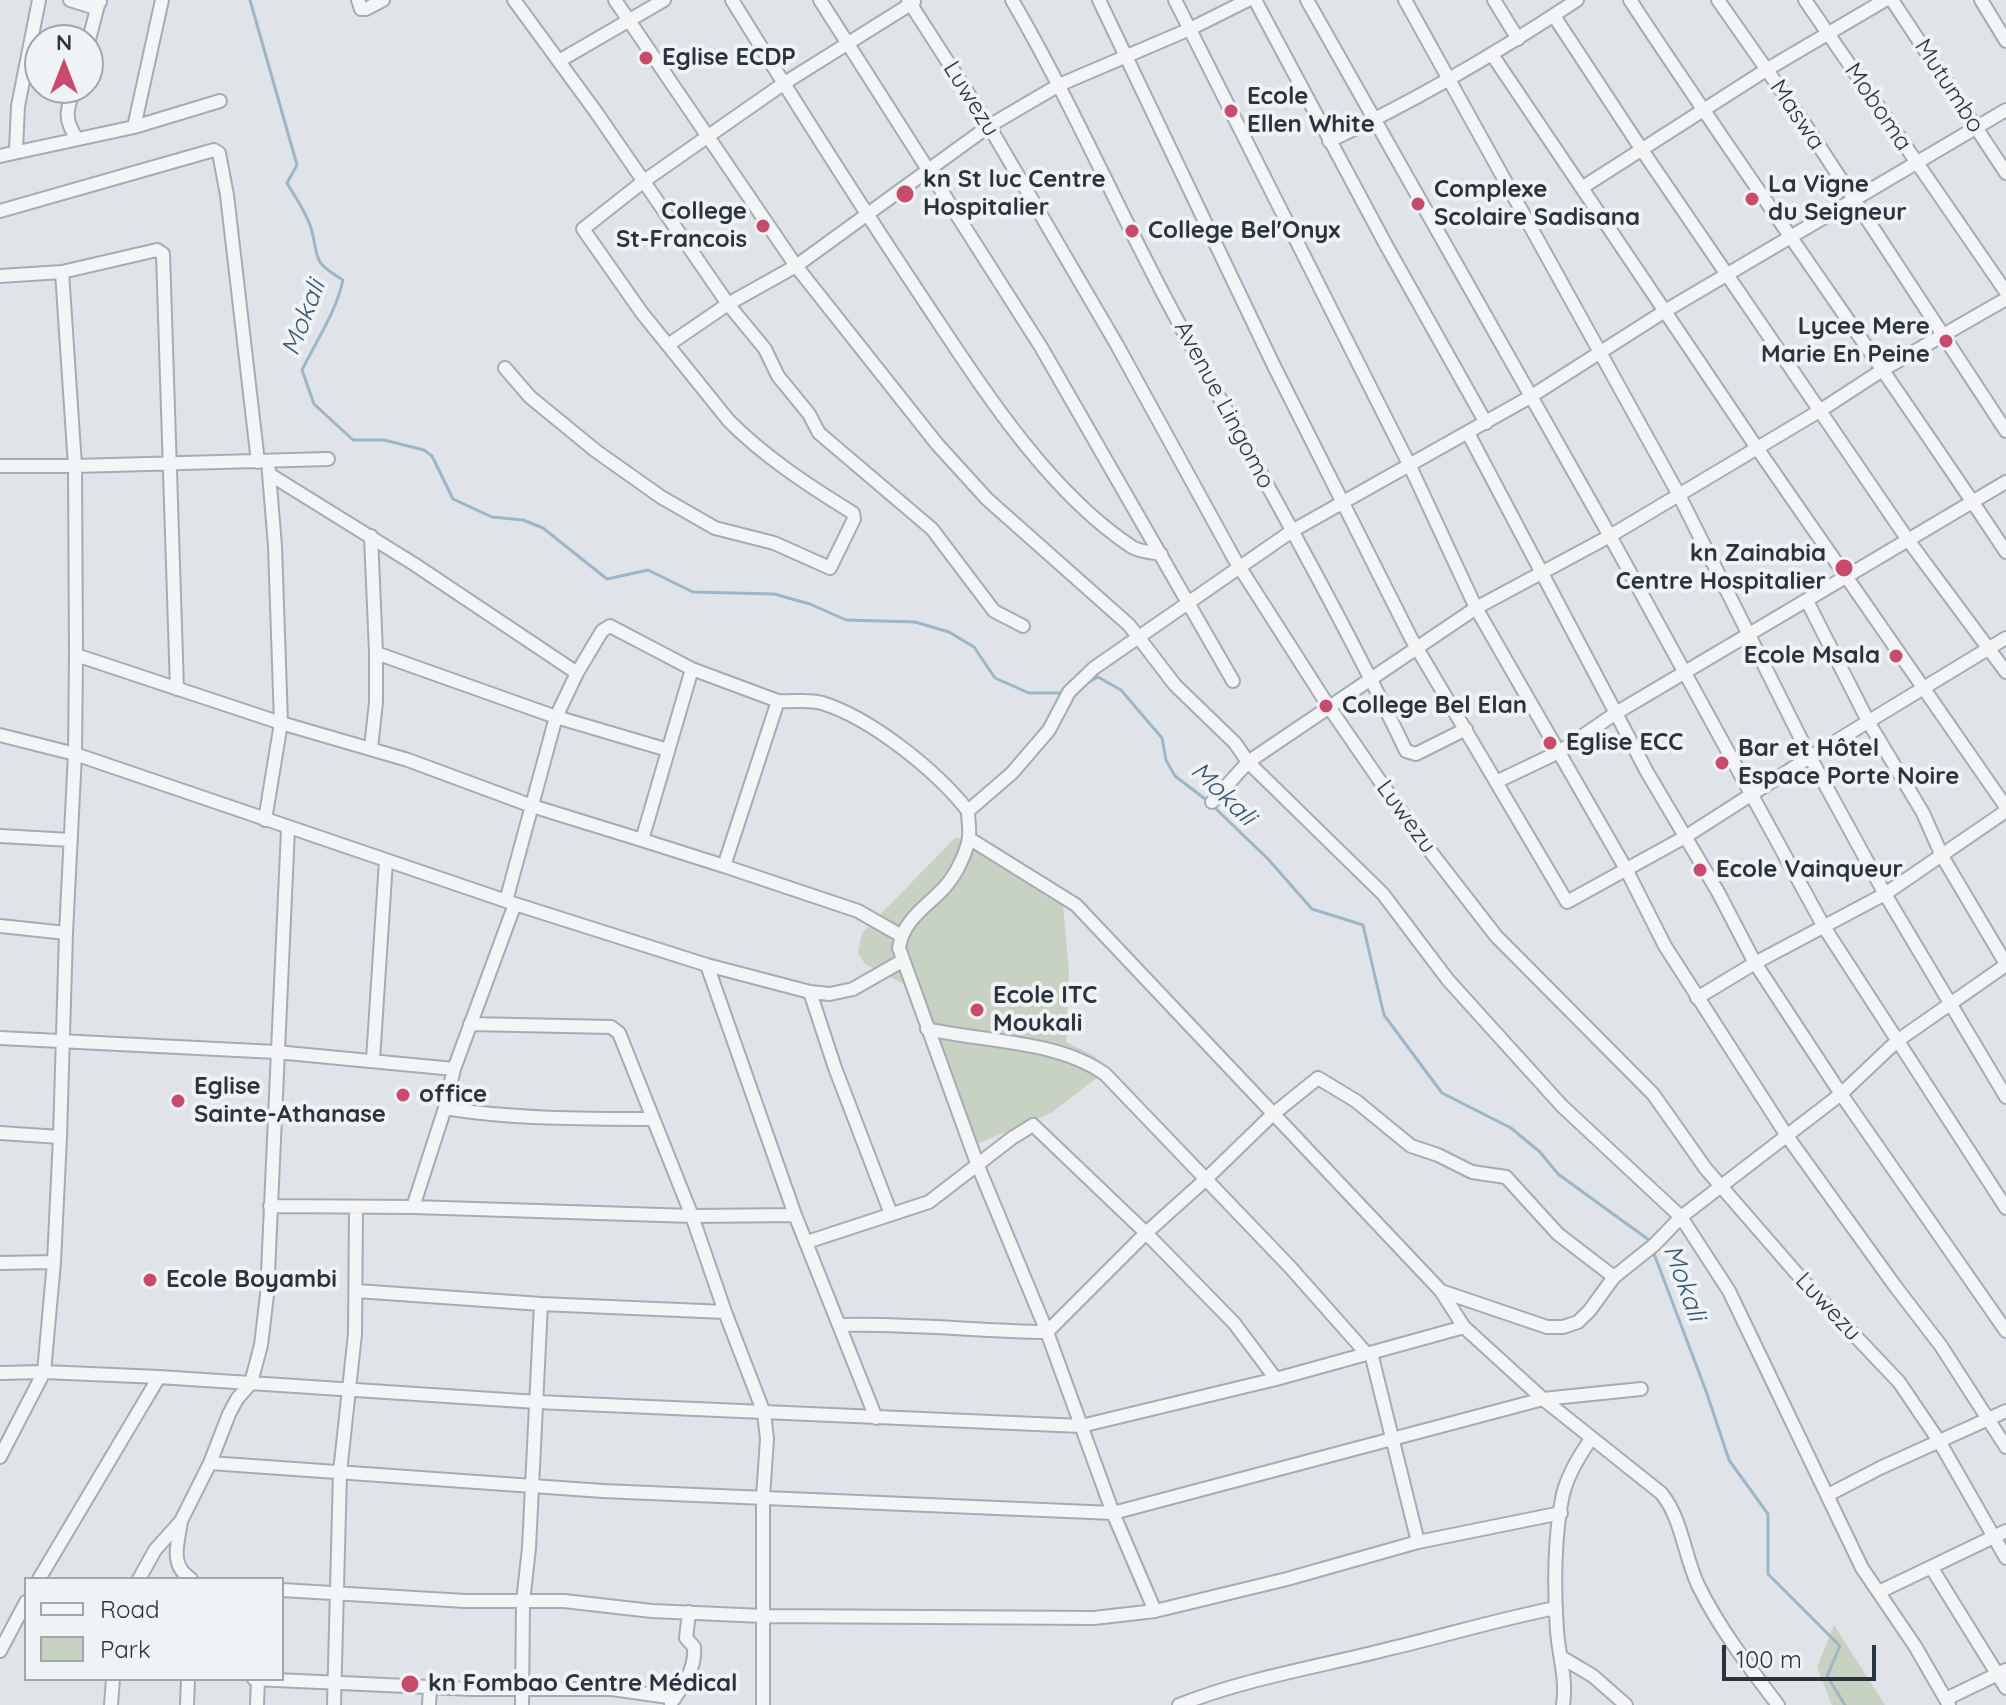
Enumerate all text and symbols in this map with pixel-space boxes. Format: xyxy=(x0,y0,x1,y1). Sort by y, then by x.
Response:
north arrow xyxy=(24,24,104,104)
text: N xyxy=(56,28,72,56)
street label: Mutumbo xyxy=(1908,34,1990,138)
place label: Eglise ECDP xyxy=(662,44,796,72)
marker: Eglise ECDP xyxy=(637,49,655,67)
street label: Luwezu xyxy=(937,56,1005,142)
street label: Moboma xyxy=(1838,58,1918,156)
street label: Maswa xyxy=(1763,74,1831,156)
place label: Ecole Ellen White xyxy=(1247,83,1375,139)
marker: Ecole Ellen White xyxy=(1222,102,1240,120)
place label: kn St luc Centre Hospitalier xyxy=(923,166,1106,222)
place label: La Vigne du Seigneur xyxy=(1768,171,1907,227)
place label: Complexe Scolaire Sadisana xyxy=(1434,176,1640,232)
marker: kn St luc Centre Hospitalier xyxy=(894,183,916,205)
marker: La Vigne du Seigneur xyxy=(1743,190,1761,208)
marker: Complexe Scolaire Sadisana xyxy=(1409,195,1427,213)
place label: College St-Francois xyxy=(616,198,747,254)
marker: College St-Francois xyxy=(754,217,772,235)
place label: College Bel'Onyx xyxy=(1148,217,1340,245)
marker: College Bel'Onyx xyxy=(1123,222,1141,240)
water label: Mokali xyxy=(275,276,333,360)
place label: Lycee Mere Marie En Peine xyxy=(1761,313,1930,369)
street label: Avenue Lingomo xyxy=(1168,316,1280,494)
marker: Lycee Mere Marie En Peine xyxy=(1937,332,1955,350)
place label: kn Zainabia Centre Hospitalier xyxy=(1616,540,1826,596)
marker: kn Zainabia Centre Hospitalier xyxy=(1833,557,1855,579)
place label: Ecole Msala xyxy=(1744,642,1880,670)
marker: Ecole Msala xyxy=(1887,647,1905,665)
place label: College Bel Elan xyxy=(1342,692,1527,720)
marker: College Bel Elan xyxy=(1317,697,1335,715)
place label: Eglise ECC xyxy=(1566,729,1683,757)
marker: Eglise ECC xyxy=(1541,734,1559,752)
place label: Bar et Hôtel Espace Porte Noire xyxy=(1738,735,1959,791)
marker: Bar et Hôtel Espace Porte Noire xyxy=(1713,754,1731,772)
water label: Mokali xyxy=(1184,756,1262,832)
street label: Luwezu xyxy=(1370,775,1442,859)
place label: Ecole Vainqueur xyxy=(1716,856,1903,884)
marker: Ecole Vainqueur xyxy=(1691,861,1709,879)
place label: Ecole ITC Moukali xyxy=(993,982,1097,1038)
marker: Ecole ITC Moukali xyxy=(968,1001,986,1019)
place label: Eglise Sainte-Athanase xyxy=(194,1073,386,1129)
place label: office xyxy=(419,1081,487,1109)
marker: office xyxy=(394,1086,412,1104)
marker: Eglise Sainte-Athanase xyxy=(169,1092,187,1110)
water label: Mokali xyxy=(1656,1241,1712,1325)
place label: Ecole Boyambi xyxy=(166,1266,337,1294)
street label: Luwezu xyxy=(1789,1267,1867,1347)
marker: Ecole Boyambi xyxy=(141,1271,159,1289)
legend xyxy=(24,1577,284,1681)
text: Road xyxy=(100,1594,160,1624)
scale bar xyxy=(1726,1629,1880,1679)
text: Park xyxy=(100,1634,151,1664)
text: 100 m xyxy=(1736,1644,1802,1674)
place label: kn Fombao Centre Médical xyxy=(428,1670,737,1698)
marker: kn Fombao Centre Médical xyxy=(399,1673,421,1695)

